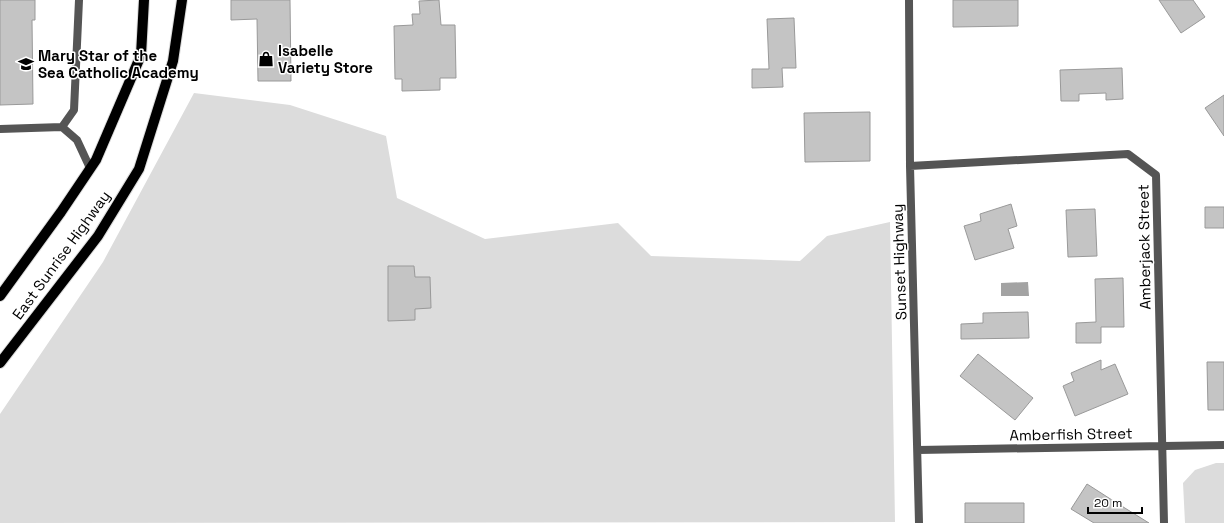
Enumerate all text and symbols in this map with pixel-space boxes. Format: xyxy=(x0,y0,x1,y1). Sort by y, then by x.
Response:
place label: Isabelle Variety Store xyxy=(278,41,373,77)
place label: Mary Star of the Sea Catholic Academy xyxy=(38,46,199,82)
shop icon: Isabelle Variety Store xyxy=(257,50,275,68)
school or university icon: Mary Star of the Sea Catholic Academy xyxy=(17,55,35,73)
street label: Amberjack Street xyxy=(1133,184,1155,310)
street label: East Sunrise Highway xyxy=(8,187,114,323)
street label: Sunset Highway xyxy=(887,203,911,321)
street label: Amberfish Street xyxy=(1009,423,1133,445)
scale bar xyxy=(1088,489,1142,515)
text: 20 m xyxy=(1094,495,1122,511)

